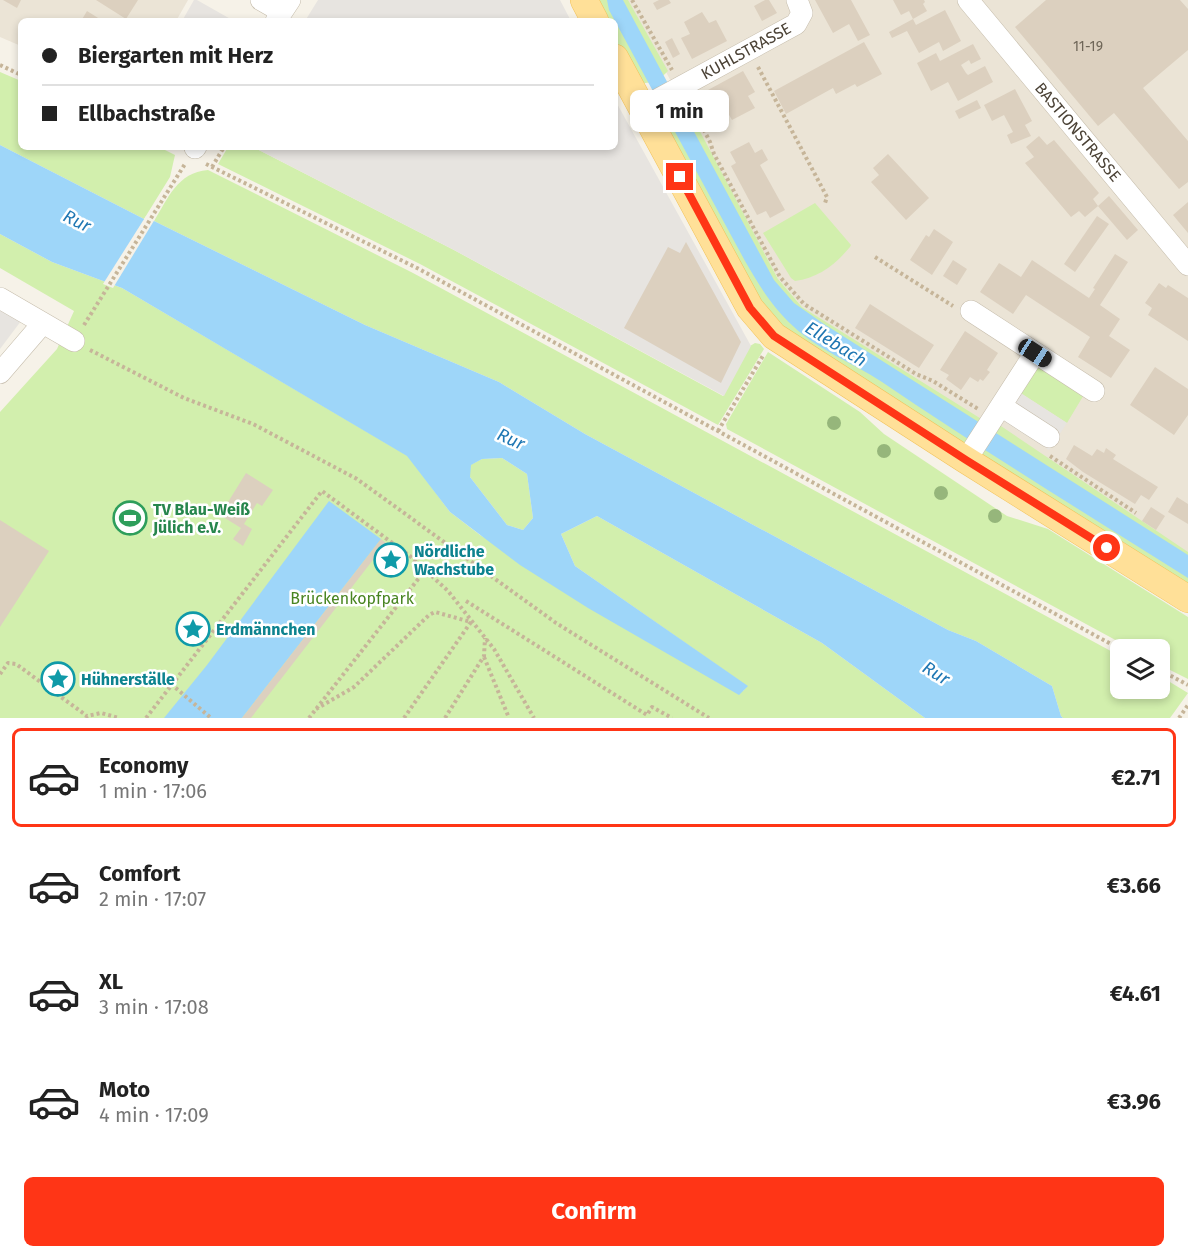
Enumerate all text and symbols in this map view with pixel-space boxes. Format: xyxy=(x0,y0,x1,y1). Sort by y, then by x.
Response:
street label: KUHLSTRASSE xyxy=(698,18,794,84)
house number: 11-19 xyxy=(1073,38,1103,55)
text: Biergarten mit Herz xyxy=(78,42,273,69)
street label: BASTIONSTRASSE xyxy=(1031,79,1125,185)
callout: 1 min xyxy=(630,90,730,132)
text: 1 min xyxy=(655,99,704,123)
text: Ellbachstraße xyxy=(78,100,215,127)
route end xyxy=(666,163,693,190)
water label: Rur xyxy=(60,205,95,238)
water label: Ellebach xyxy=(801,316,871,372)
car xyxy=(1015,336,1055,370)
water label: Rur xyxy=(494,423,529,455)
sports icon: TV Blau-Weiß Jülich e.V. xyxy=(112,500,148,536)
place label: TV Blau-Weiß Jülich e.V. xyxy=(152,500,250,537)
route start xyxy=(1093,534,1120,561)
place icon: Nördliche Wachstube xyxy=(373,542,409,578)
place label: Nördliche Wachstube xyxy=(414,542,494,579)
park label: Brückenkopfpark xyxy=(290,589,415,608)
place icon: Erdmännchen xyxy=(175,611,211,647)
place label: Erdmännchen xyxy=(216,620,316,639)
map controls xyxy=(1110,639,1170,699)
button: layers xyxy=(1110,639,1170,699)
water label: Rur xyxy=(918,656,955,690)
place icon: Hühnerställe xyxy=(40,661,76,697)
place label: Hühnerställe xyxy=(81,670,175,689)
icon: car xyxy=(27,751,81,805)
text: Economy xyxy=(99,752,188,779)
text: €2.71 xyxy=(1111,764,1161,791)
text: 1 min · 17:06 xyxy=(99,779,207,803)
icon: car xyxy=(27,859,81,913)
text: Comfort xyxy=(99,860,180,887)
text: €3.66 xyxy=(1107,872,1161,899)
text: 2 min · 17:07 xyxy=(99,887,206,911)
icon: car xyxy=(27,967,81,1021)
text: XL xyxy=(99,968,123,995)
text: €4.61 xyxy=(1110,980,1161,1007)
text: 3 min · 17:08 xyxy=(99,995,209,1019)
icon: car xyxy=(27,1075,81,1129)
text: Moto xyxy=(99,1076,150,1103)
text: €3.96 xyxy=(1107,1088,1161,1115)
text: 4 min · 17:09 xyxy=(99,1103,209,1127)
button: Confirm xyxy=(24,1177,1164,1246)

